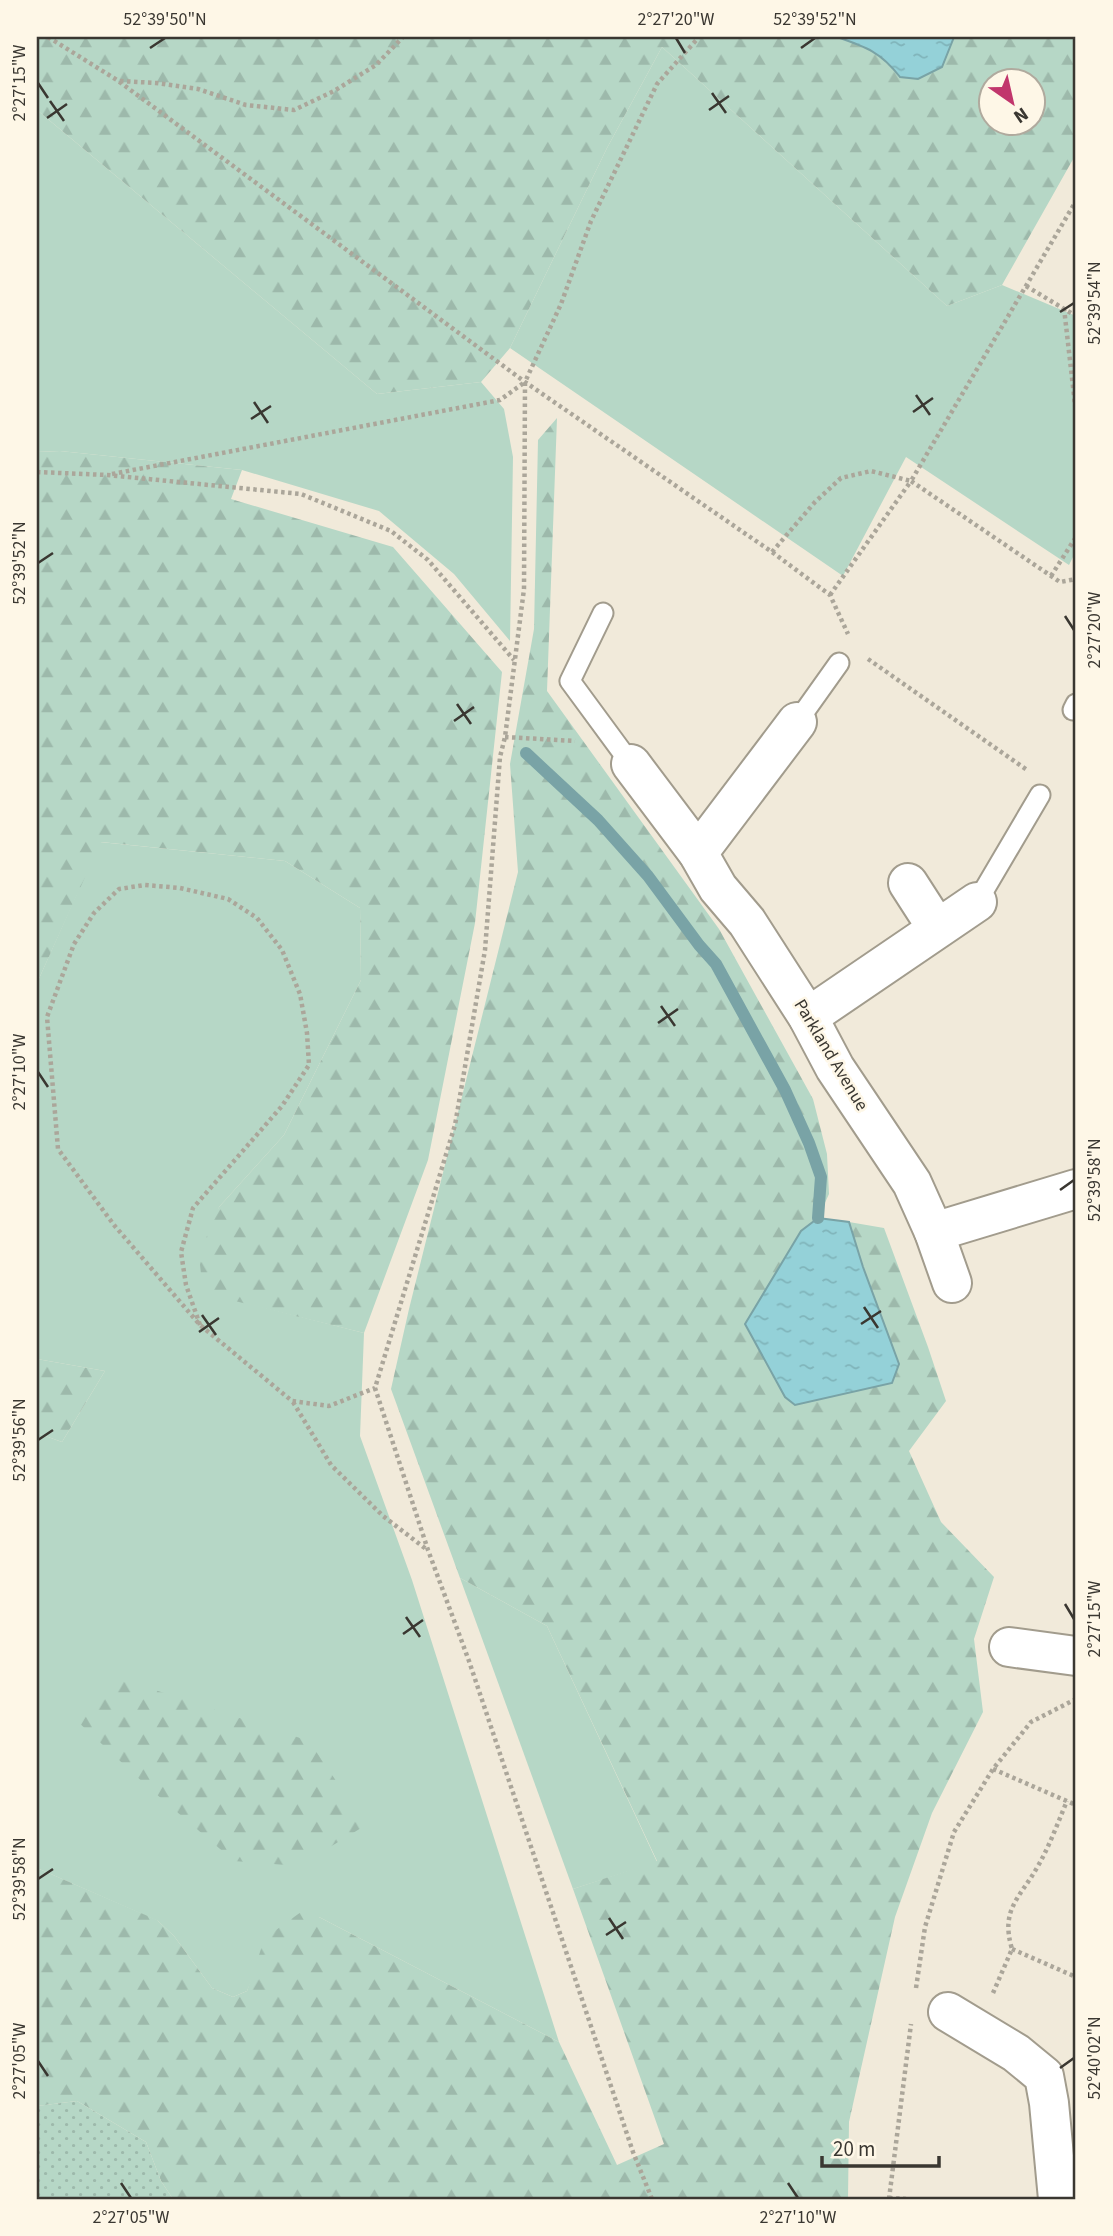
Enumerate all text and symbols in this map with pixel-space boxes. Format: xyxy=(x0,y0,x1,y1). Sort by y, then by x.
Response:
text: 52°39'50"N xyxy=(123,7,207,32)
text: 2°27'20"W xyxy=(638,7,715,32)
text: 52°39'52"N xyxy=(773,7,857,32)
text: 2°27'15"W xyxy=(7,45,32,122)
north arrow xyxy=(976,66,1046,136)
text: N xyxy=(1008,100,1033,130)
text: 52°39'54"N xyxy=(1082,261,1107,345)
text: 52°39'52"N xyxy=(7,521,32,605)
text: 2°27'20"W xyxy=(1082,592,1107,669)
street label: Parkland Avenue xyxy=(788,994,874,1116)
text: 2°27'10"W xyxy=(7,1034,32,1111)
text: 52°39'58"N xyxy=(1082,1138,1107,1222)
text: 52°39'56"N xyxy=(7,1398,32,1482)
text: 2°27'15"W xyxy=(1082,1581,1107,1658)
text: 52°39'58"N xyxy=(7,1837,32,1921)
text: 52°40'02"N xyxy=(1082,2016,1107,2100)
text: 2°27'05"W xyxy=(7,2023,32,2100)
scale bar xyxy=(822,2124,940,2168)
text: 20 m xyxy=(833,2134,875,2164)
text: 2°27'05"W xyxy=(93,2205,170,2230)
text: 2°27'10"W xyxy=(760,2205,837,2230)

